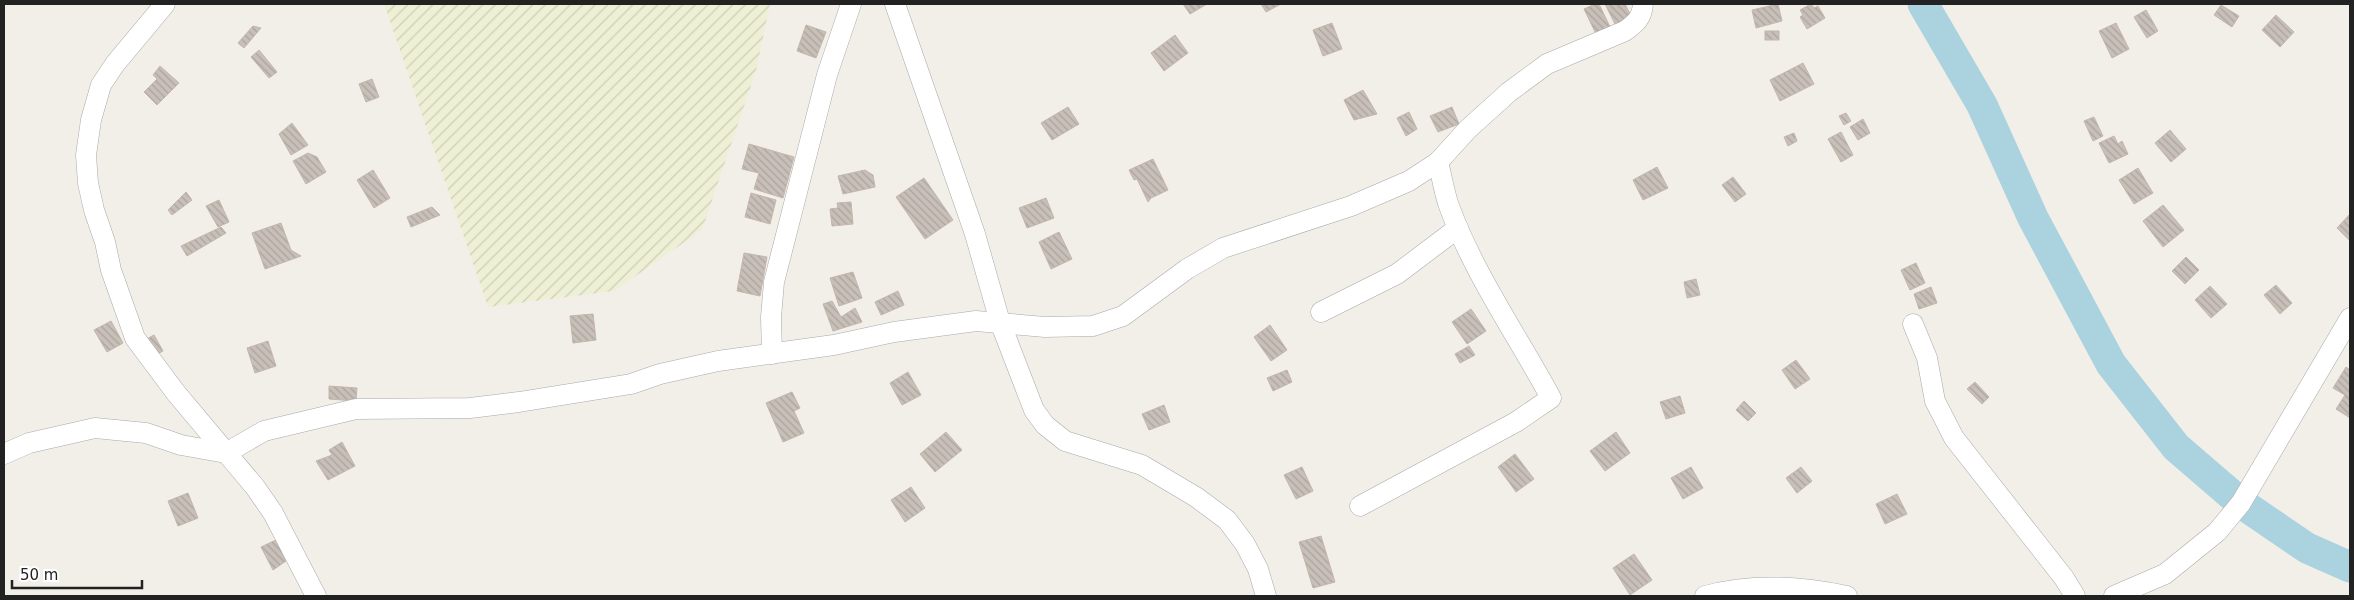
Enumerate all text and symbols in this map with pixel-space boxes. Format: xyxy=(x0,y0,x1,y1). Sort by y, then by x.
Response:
scale bar xyxy=(12,558,142,590)
text: 50 m xyxy=(20,566,58,584)

